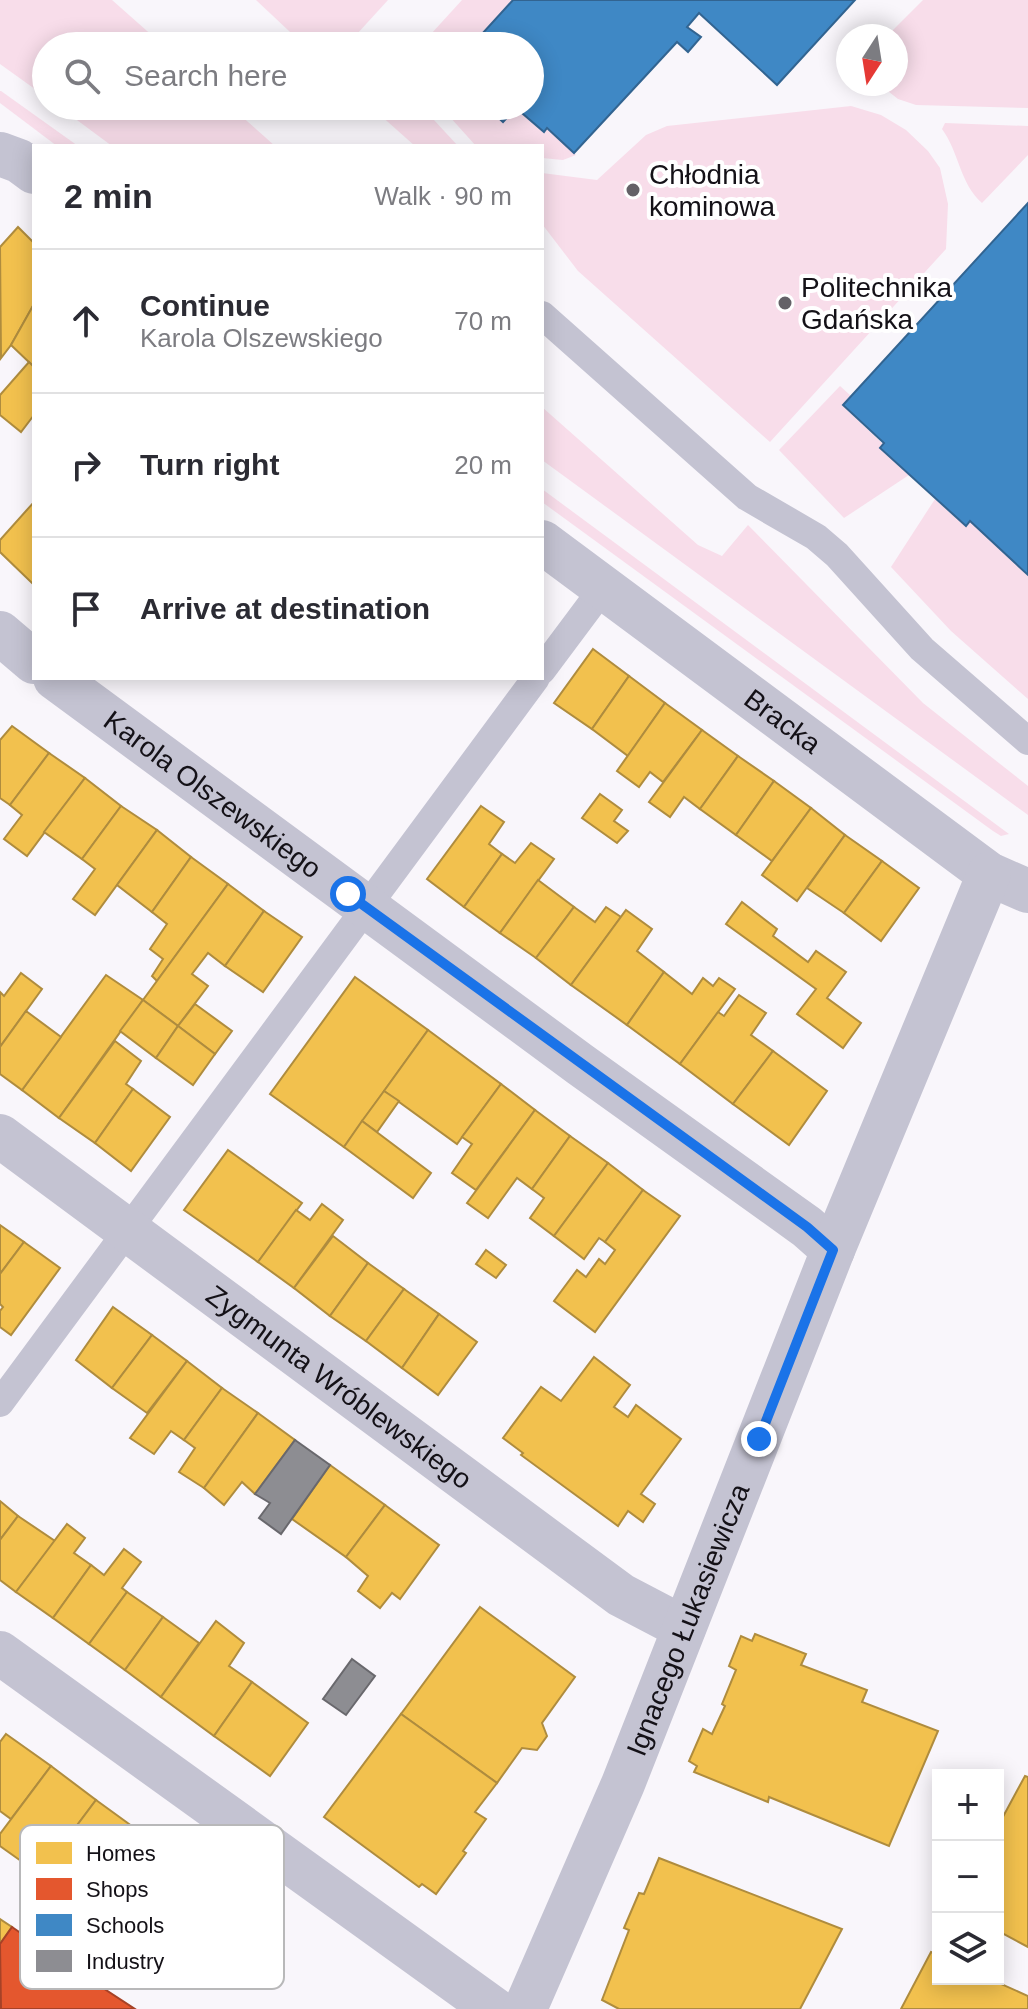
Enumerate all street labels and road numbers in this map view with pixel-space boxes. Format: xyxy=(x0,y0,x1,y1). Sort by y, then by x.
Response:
street label: Bracka xyxy=(738,683,827,760)
street label: Karola Olszewskiego xyxy=(98,705,327,885)
street label: Zygmunta Wróblewskiego xyxy=(200,1279,478,1495)
street label: Ignacego Łukasiewicza xyxy=(621,1479,756,1760)

